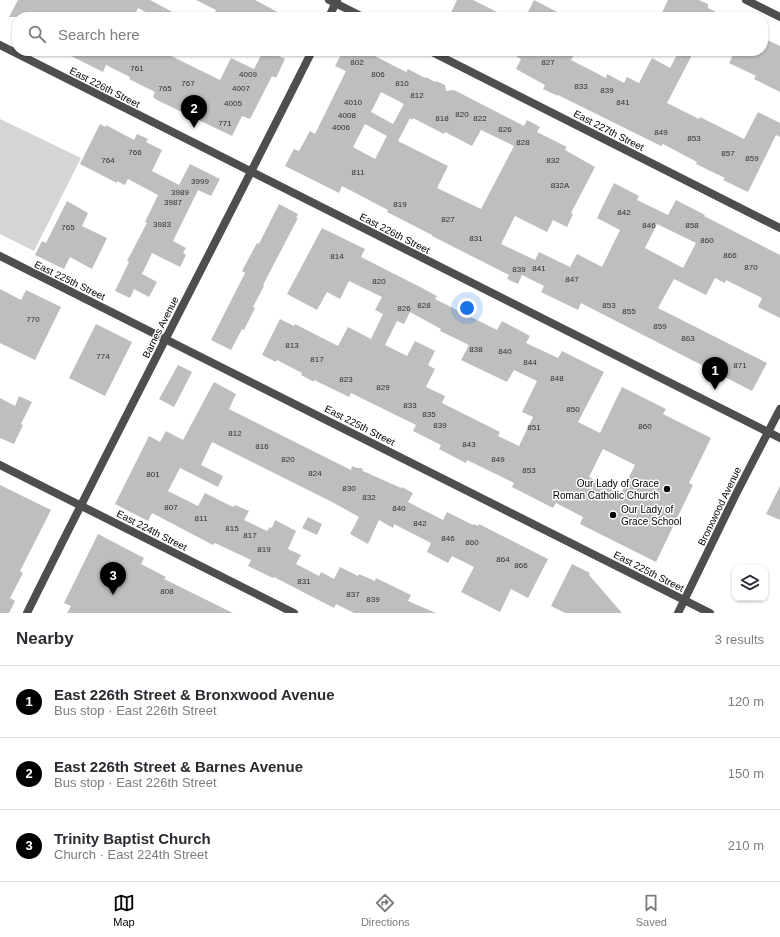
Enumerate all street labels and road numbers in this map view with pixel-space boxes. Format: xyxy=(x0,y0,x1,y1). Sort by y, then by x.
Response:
street label: East 226th Street xyxy=(68,65,142,110)
street label: East 227th Street xyxy=(572,108,646,153)
street label: East 226th Street xyxy=(358,211,432,256)
street label: East 225th Street xyxy=(33,259,107,302)
street label: Barnes Avenue xyxy=(140,294,181,360)
street label: East 225th Street xyxy=(323,403,397,448)
street label: Bronxwood Avenue xyxy=(696,465,743,547)
street label: East 224th Street xyxy=(115,508,189,553)
street label: East 225th Street xyxy=(612,549,686,594)

